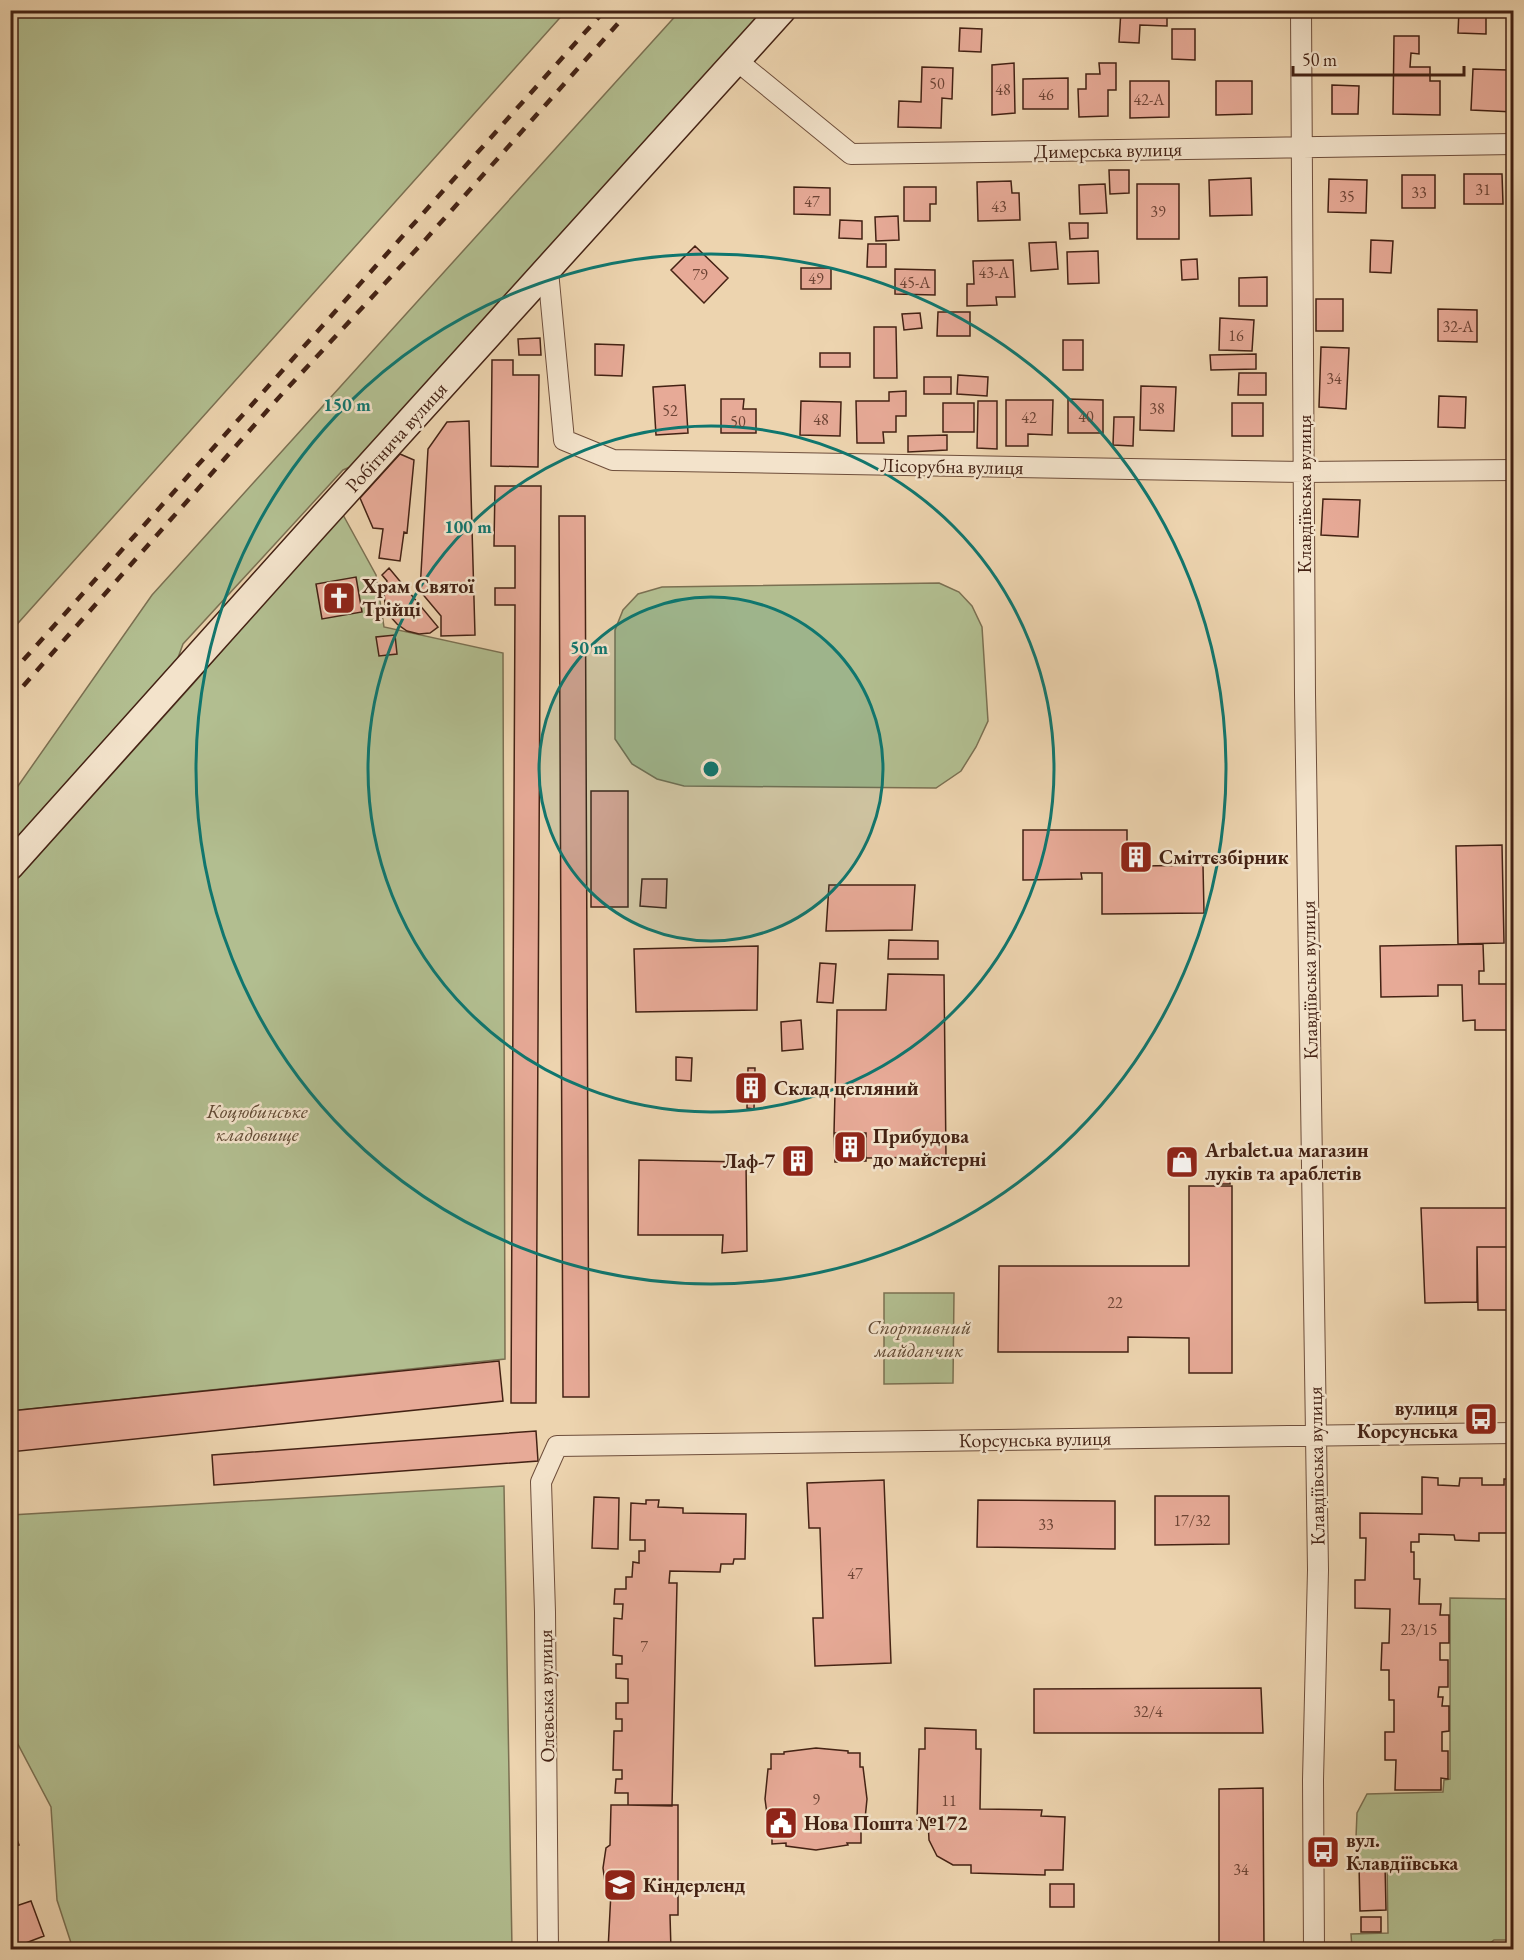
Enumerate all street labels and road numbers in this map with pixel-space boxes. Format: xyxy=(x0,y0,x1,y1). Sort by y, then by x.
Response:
street label: Димерська вулиця xyxy=(1034,136,1182,164)
street label: Робітнича вулиця xyxy=(339,376,453,498)
street label: Клавдіївська вулиця xyxy=(1291,414,1317,574)
street label: Лісорубна вулиця xyxy=(880,452,1024,480)
street label: Клавдіївська вулиця xyxy=(1295,900,1323,1060)
street label: Клавдіївська вулиця xyxy=(1302,1386,1330,1546)
street label: Корсунська вулиця xyxy=(958,1425,1112,1453)
street label: Олевська вулиця xyxy=(532,1629,560,1763)

